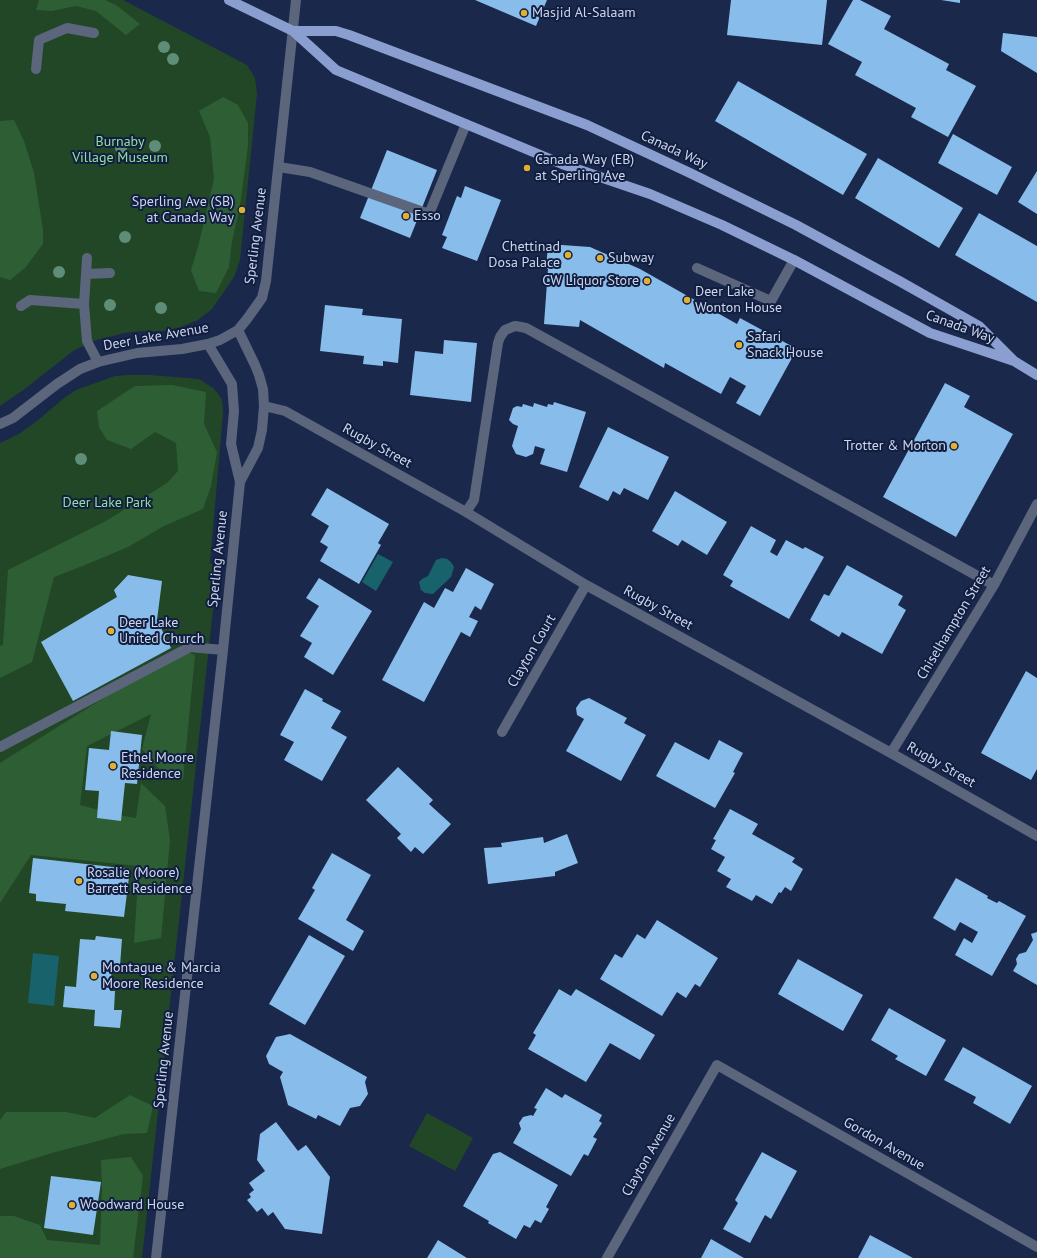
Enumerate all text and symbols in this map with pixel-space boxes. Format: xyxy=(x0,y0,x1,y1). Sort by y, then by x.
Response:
place label: Masjid Al-Salaam xyxy=(532,5,636,21)
marker: Masjid Al-Salaam xyxy=(519,8,529,18)
street label: Canada Way xyxy=(638,127,710,173)
park label: Burnaby Village Museum xyxy=(72,134,168,166)
place label: Canada Way (EB) at Sperling Ave xyxy=(535,152,634,184)
marker: Canada Way (EB) at Sperling Ave xyxy=(522,163,532,173)
street label: Sperling Avenue xyxy=(242,187,270,285)
place label: Sperling Ave (SB) at Canada Way xyxy=(132,194,234,226)
marker: Sperling Ave (SB) at Canada Way xyxy=(237,205,247,215)
place label: Esso xyxy=(414,208,441,224)
marker: Esso xyxy=(401,211,411,221)
place label: Chettinad Dosa Palace xyxy=(488,239,560,272)
marker: Chettinad Dosa Palace xyxy=(563,250,573,260)
place label: Subway xyxy=(608,250,654,266)
marker: Subway xyxy=(595,253,605,263)
place label: CW Liquor Store xyxy=(542,273,639,289)
marker: CW Liquor Store xyxy=(642,276,652,286)
place label: Deer Lake Wonton House xyxy=(695,284,782,316)
marker: Deer Lake Wonton House xyxy=(682,295,692,305)
street label: Canada Way xyxy=(923,307,997,347)
street label: Deer Lake Avenue xyxy=(102,319,210,355)
place label: Safari Snack House xyxy=(747,329,823,362)
marker: Safari Snack House xyxy=(734,340,744,350)
street label: Rugby Street xyxy=(339,420,415,472)
place label: Trotter & Morton xyxy=(844,438,946,454)
marker: Trotter & Morton xyxy=(949,441,959,451)
park label: Deer Lake Park xyxy=(63,495,151,511)
street label: Sperling Avenue xyxy=(205,510,231,608)
street label: Chiselhampton Street xyxy=(914,563,994,683)
street label: Rugby Street xyxy=(620,582,696,634)
street label: Clayton Court xyxy=(504,611,560,691)
place label: Deer Lake United Church xyxy=(119,615,204,648)
marker: Deer Lake United Church xyxy=(106,626,116,636)
street label: Rugby Street xyxy=(904,739,978,791)
place label: Ethel Moore Residence xyxy=(121,750,194,782)
marker: Ethel Moore Residence xyxy=(108,761,118,771)
place label: Rosalie (Moore) Barrett Residence xyxy=(87,865,192,898)
marker: Rosalie (Moore) Barrett Residence xyxy=(74,876,84,886)
place label: Montague & Marcia Moore Residence xyxy=(102,960,221,992)
marker: Montague & Marcia Moore Residence xyxy=(89,971,99,981)
street label: Sperling Avenue xyxy=(151,1011,177,1109)
street label: Clayton Avenue xyxy=(619,1111,679,1199)
street label: Gordon Avenue xyxy=(840,1114,928,1174)
place label: Woodward House xyxy=(80,1197,184,1213)
marker: Woodward House xyxy=(67,1200,77,1210)

